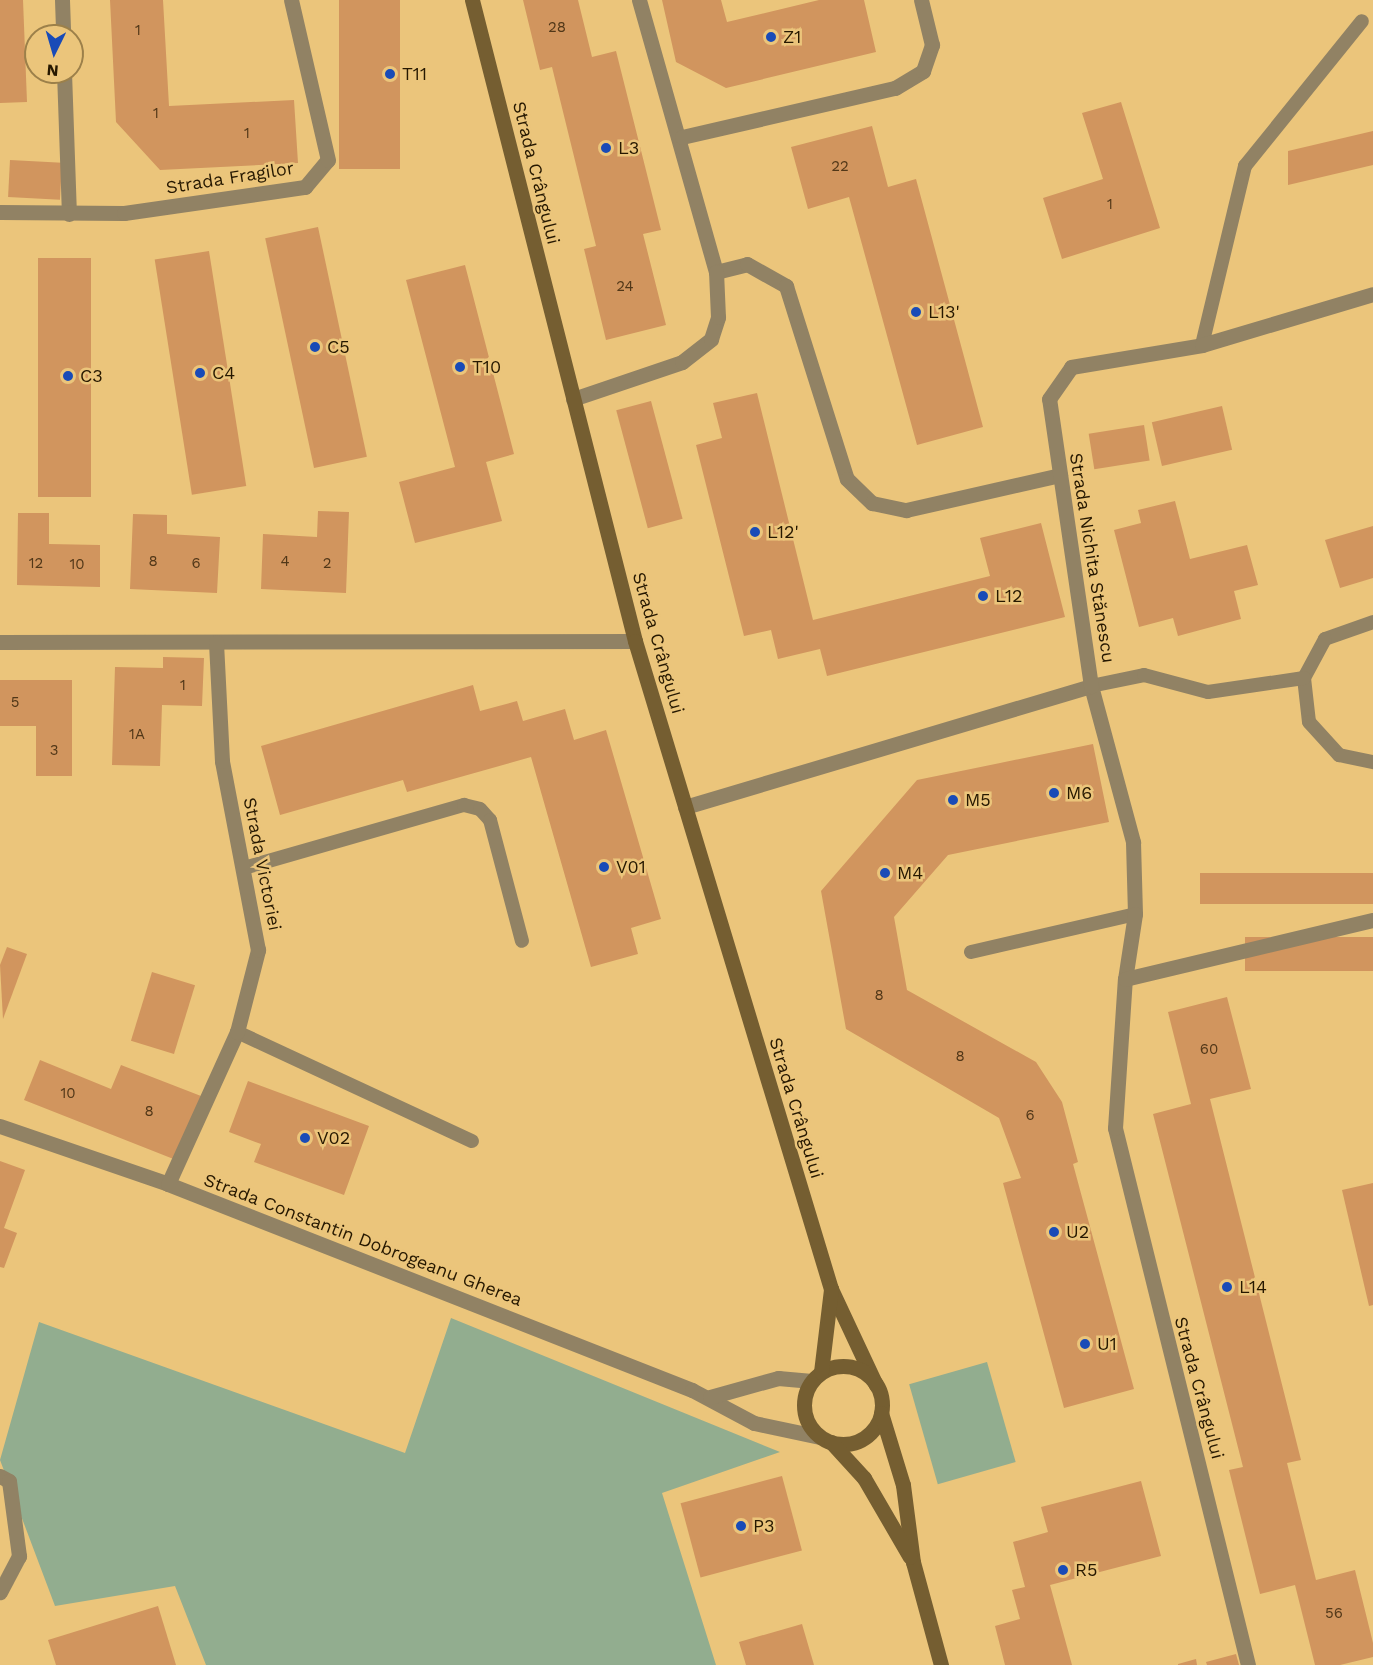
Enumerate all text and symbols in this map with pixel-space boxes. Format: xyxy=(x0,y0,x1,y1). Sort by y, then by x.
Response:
house number: 28 xyxy=(548,19,566,37)
house number: 1 xyxy=(135,22,141,40)
north arrow xyxy=(24,24,84,84)
place label: Z1 xyxy=(783,26,801,48)
marker: Z1 xyxy=(764,30,778,44)
text: N xyxy=(46,60,59,80)
place label: T11 xyxy=(402,63,427,85)
marker: T11 xyxy=(383,67,397,81)
street label: Strada Crângului xyxy=(508,99,564,247)
house number: 1 xyxy=(153,105,159,123)
house number: 1 xyxy=(244,125,250,143)
place label: L3 xyxy=(618,137,639,159)
marker: L3 xyxy=(599,141,613,155)
street label: Strada Fragilor xyxy=(164,157,296,199)
house number: 22 xyxy=(831,158,849,176)
house number: 1 xyxy=(1107,196,1113,214)
house number: 24 xyxy=(616,278,634,296)
place label: L13' xyxy=(928,301,960,323)
marker: L13' xyxy=(909,305,923,319)
place label: C5 xyxy=(327,336,350,358)
marker: C5 xyxy=(308,340,322,354)
place label: T10 xyxy=(472,356,501,378)
marker: T10 xyxy=(453,360,467,374)
place label: C4 xyxy=(212,362,235,384)
place label: C3 xyxy=(80,365,103,387)
marker: C4 xyxy=(193,366,207,380)
marker: C3 xyxy=(61,369,75,383)
street label: Strada Nichita Stănescu xyxy=(1065,451,1119,665)
place label: L12' xyxy=(767,521,799,543)
marker: L12' xyxy=(748,525,762,539)
house number: 8 xyxy=(148,553,158,571)
house number: 4 xyxy=(280,553,290,571)
house number: 12 xyxy=(29,555,43,573)
house number: 6 xyxy=(191,555,201,573)
house number: 2 xyxy=(323,555,331,573)
house number: 10 xyxy=(69,556,85,574)
street label: Strada Crângului xyxy=(627,569,689,717)
place label: L12 xyxy=(995,585,1022,607)
marker: L12 xyxy=(976,589,990,603)
house number: 1 xyxy=(180,677,186,695)
house number: 5 xyxy=(11,694,19,712)
house number: 1A xyxy=(129,726,145,744)
house number: 3 xyxy=(50,742,58,760)
place label: M6 xyxy=(1066,782,1092,804)
marker: M6 xyxy=(1047,786,1061,800)
place label: M5 xyxy=(965,789,991,811)
marker: M5 xyxy=(946,793,960,807)
street label: Strada Victoriei xyxy=(238,795,286,933)
place label: V01 xyxy=(616,856,646,878)
marker: V01 xyxy=(597,860,611,874)
place label: M4 xyxy=(897,862,923,884)
marker: M4 xyxy=(878,866,892,880)
house number: 8 xyxy=(874,987,884,1005)
street label: Strada Crângului xyxy=(764,1035,828,1181)
house number: 60 xyxy=(1200,1041,1218,1059)
house number: 8 xyxy=(955,1048,965,1066)
house number: 10 xyxy=(60,1085,76,1103)
house number: 8 xyxy=(144,1103,154,1121)
house number: 6 xyxy=(1025,1107,1035,1125)
place label: V02 xyxy=(317,1127,350,1149)
marker: V02 xyxy=(298,1131,312,1145)
street label: Strada Constantin Dobrogeanu Gherea xyxy=(201,1169,525,1311)
place label: U2 xyxy=(1066,1221,1089,1243)
marker: U2 xyxy=(1047,1225,1061,1239)
place label: L14 xyxy=(1239,1276,1267,1298)
marker: L14 xyxy=(1220,1280,1234,1294)
street label: Strada Crângului xyxy=(1170,1314,1228,1462)
place label: U1 xyxy=(1097,1333,1117,1355)
marker: U1 xyxy=(1078,1337,1092,1351)
place label: P3 xyxy=(753,1515,774,1537)
marker: P3 xyxy=(734,1519,748,1533)
place label: R5 xyxy=(1075,1559,1097,1581)
marker: R5 xyxy=(1056,1563,1070,1577)
house number: 56 xyxy=(1325,1605,1343,1623)

